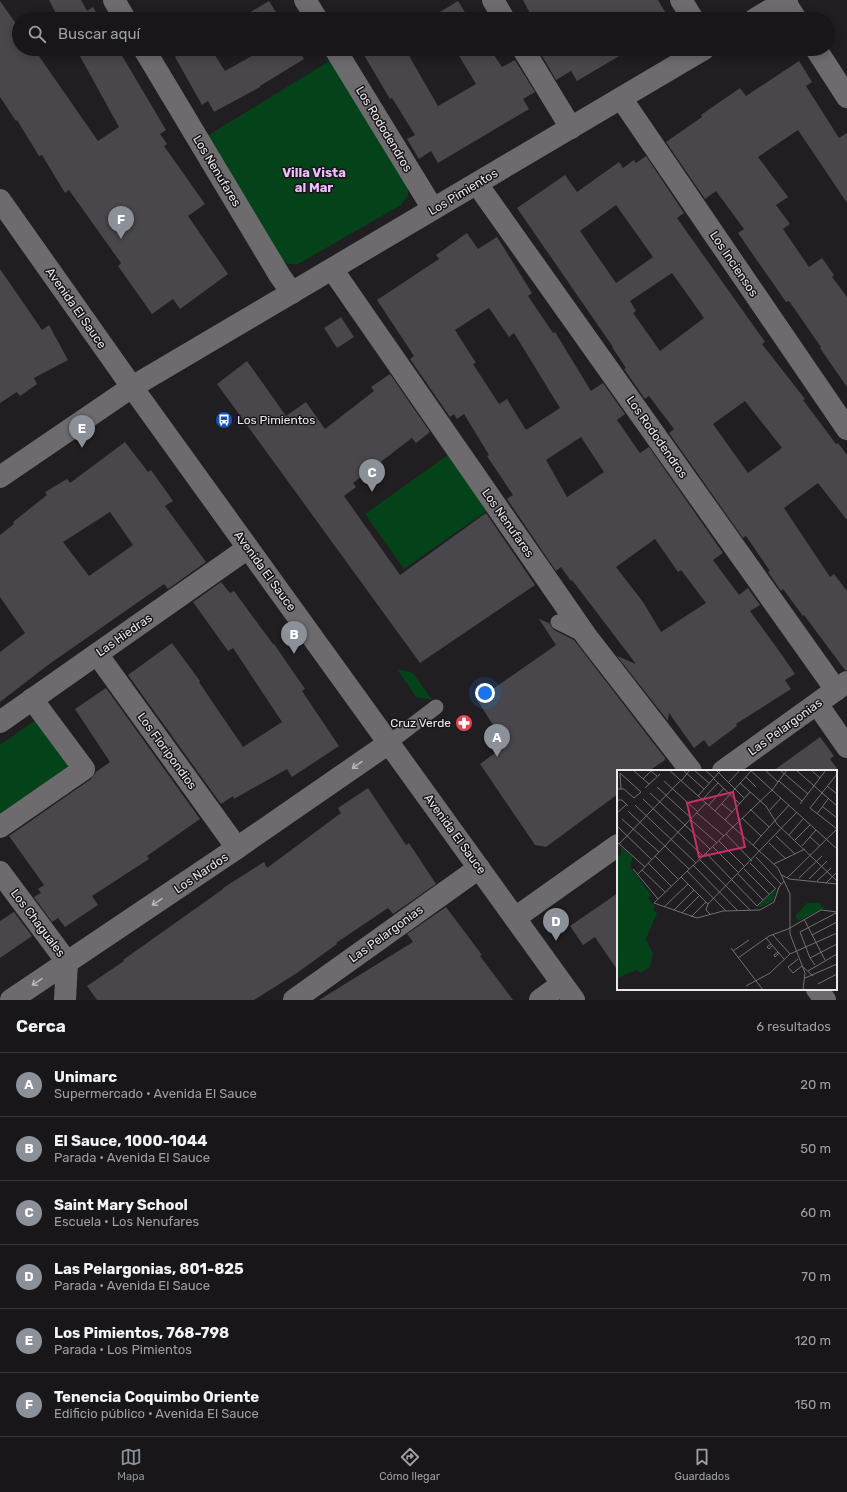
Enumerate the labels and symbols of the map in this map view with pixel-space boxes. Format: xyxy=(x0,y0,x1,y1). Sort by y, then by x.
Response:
street label: Los Rododendros xyxy=(353,84,415,174)
street label: Los Nenufares xyxy=(190,133,244,209)
district label: Villa Vista al Mar xyxy=(282,165,346,195)
street label: Los Pimientos xyxy=(426,166,500,218)
pin: F xyxy=(108,206,134,239)
street label: Los Inciensos xyxy=(707,229,761,299)
street label: Avenida El Sauce xyxy=(43,265,109,351)
street label: Los Rododendros xyxy=(623,393,691,481)
bus stop icon: Los Pimientos xyxy=(214,410,234,430)
place label: Los Pimientos xyxy=(237,413,315,427)
pin: E xyxy=(69,415,95,448)
pin: C xyxy=(359,459,385,492)
street label: Los Nenufares xyxy=(479,486,537,560)
street label: Avenida El Sauce xyxy=(231,528,299,614)
street label: Las Hiedras xyxy=(93,611,155,659)
pin: B xyxy=(281,621,307,654)
your location xyxy=(475,683,495,703)
street label: Las Pelargonias xyxy=(745,696,825,758)
street label: Los Floripondios xyxy=(135,710,199,792)
pharmacy icon: Cruz Verde xyxy=(454,713,474,733)
place label: Cruz Verde xyxy=(390,716,451,730)
pin: A xyxy=(484,724,510,757)
one-way arrow xyxy=(351,761,362,769)
inset map xyxy=(617,770,837,990)
street label: Avenida El Sauce xyxy=(421,791,489,877)
street label: Los Nardos xyxy=(171,850,231,896)
street label: Los Chaguales xyxy=(8,886,68,960)
one-way arrow xyxy=(152,898,163,906)
street label: Las Pelargonias xyxy=(346,903,426,965)
pin: D xyxy=(543,908,569,941)
one-way arrow xyxy=(32,978,43,986)

